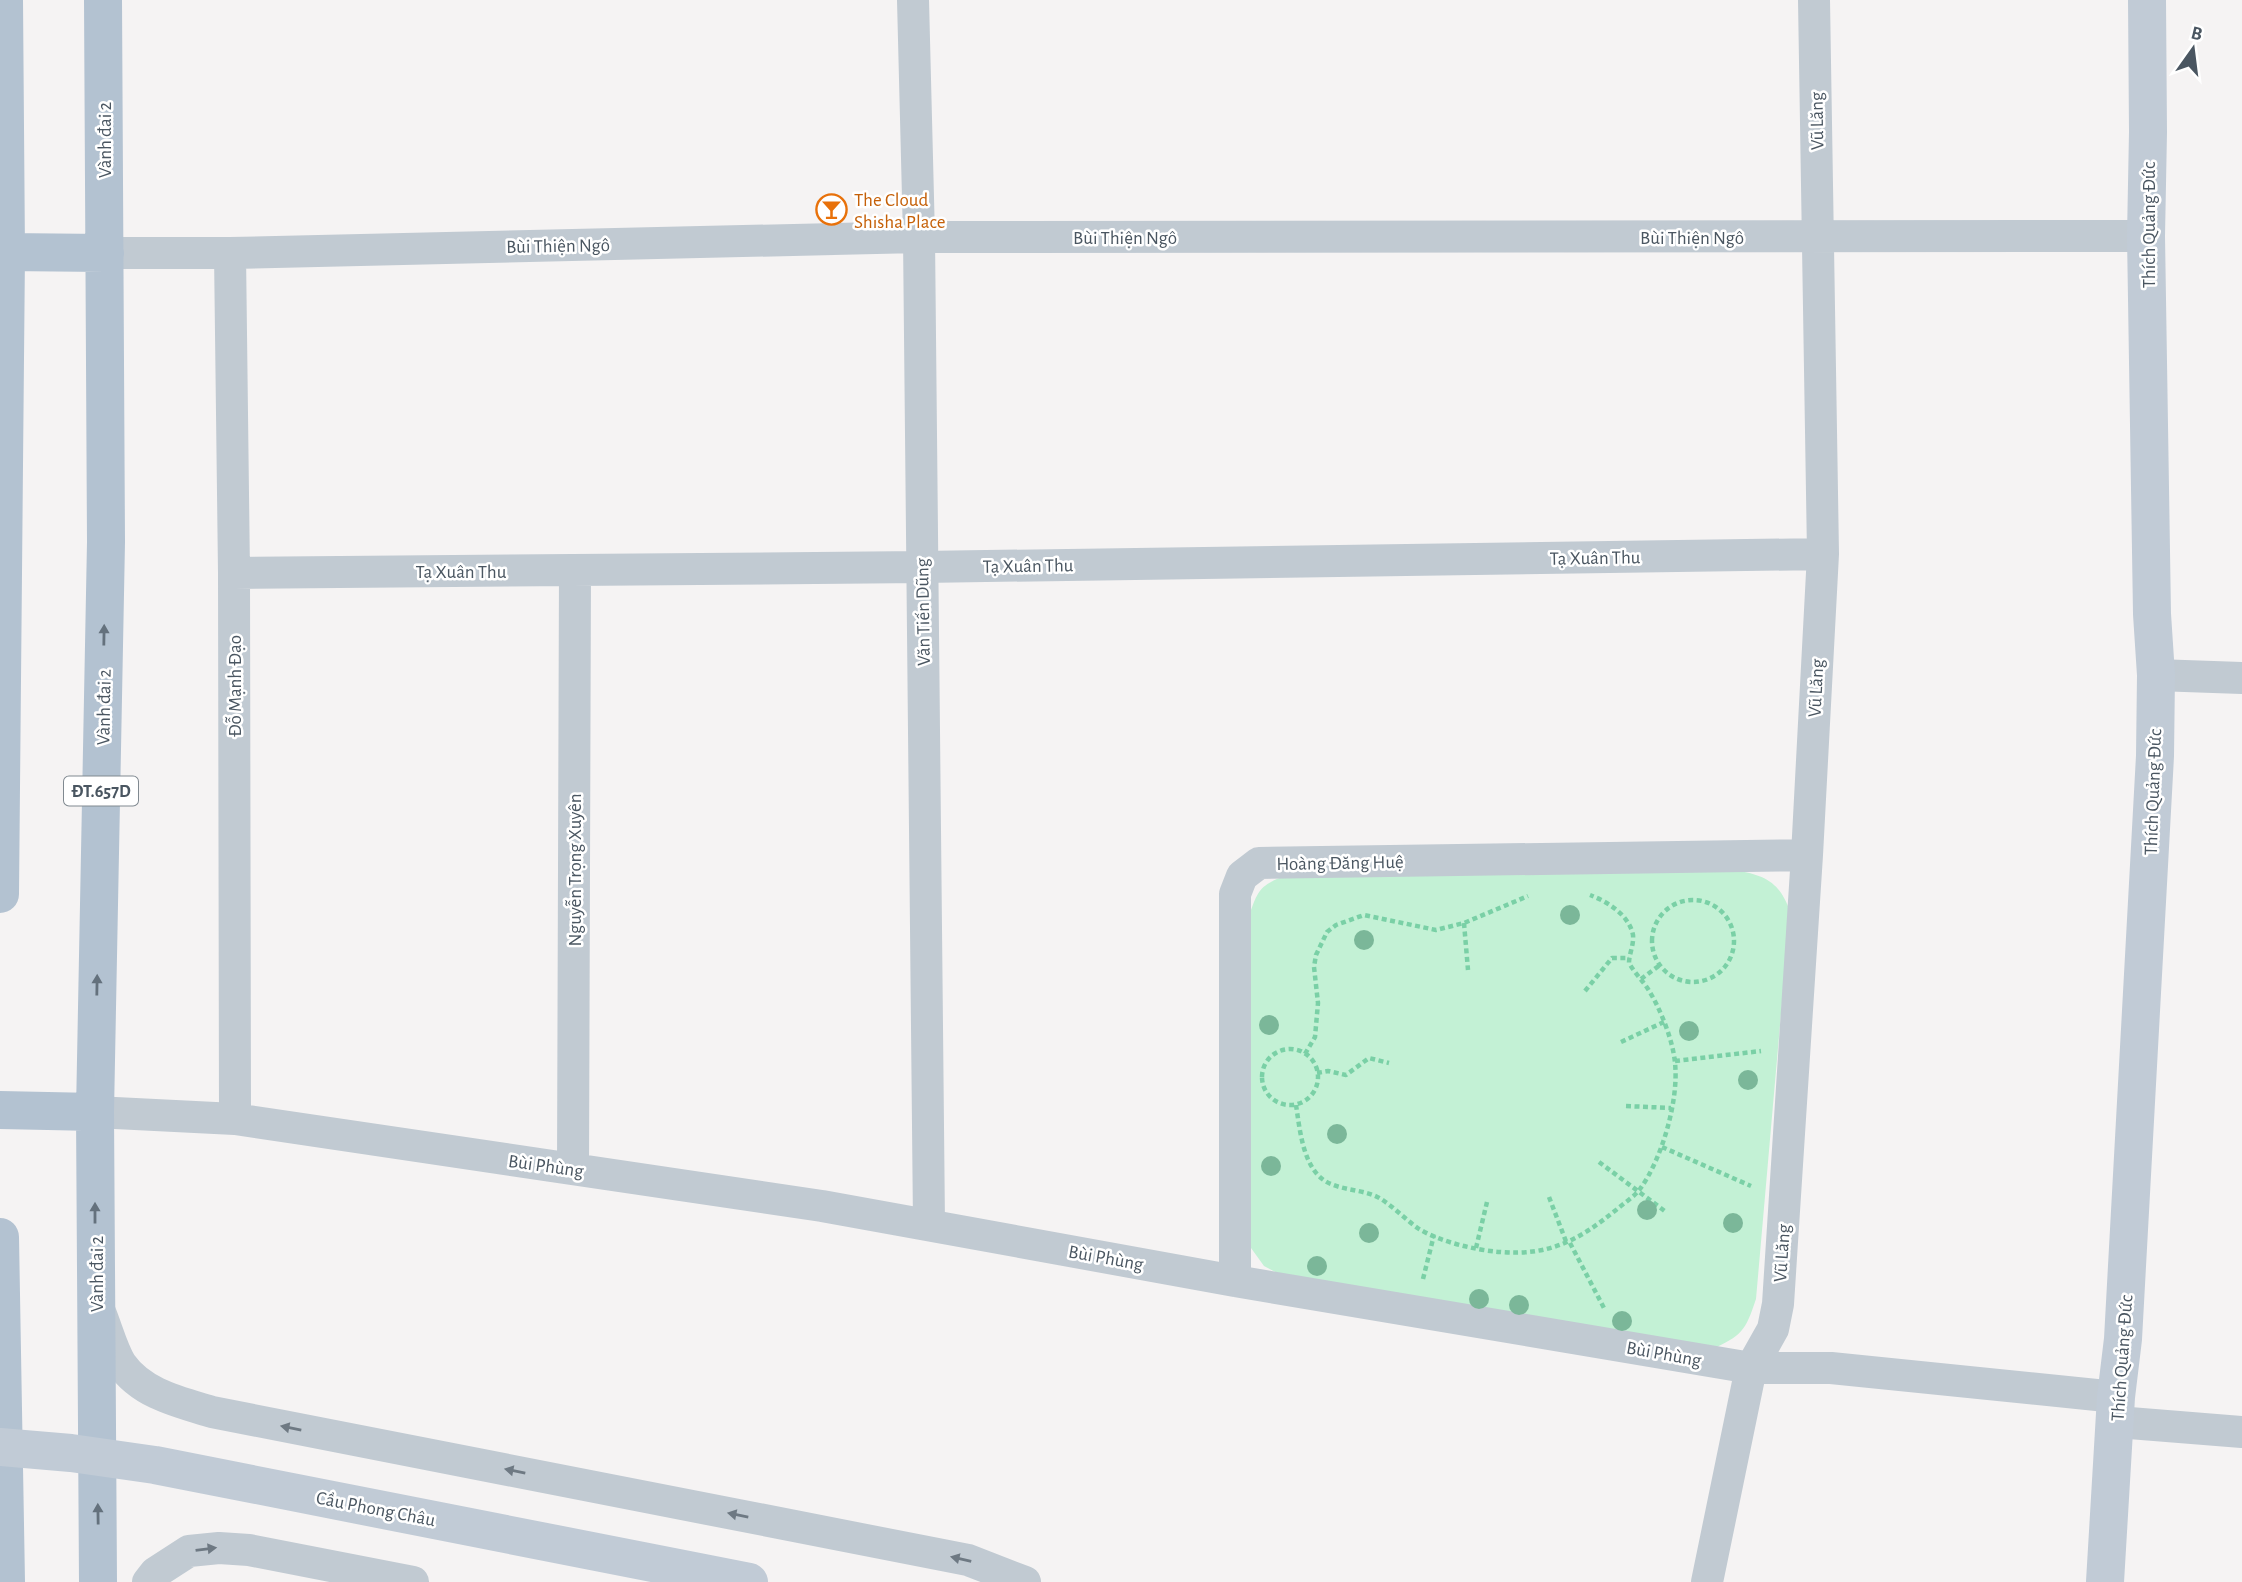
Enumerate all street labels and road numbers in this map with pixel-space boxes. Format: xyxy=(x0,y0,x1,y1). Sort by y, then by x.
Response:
street label: Vũ Lăng xyxy=(1807,91,1828,150)
street label: Vành đai 2 xyxy=(96,102,115,178)
street label: Thích Quảng Đức xyxy=(2140,162,2159,288)
street label: Bùi Thiện Ngô xyxy=(1073,229,1177,248)
street label: Bùi Thiện Ngô xyxy=(1640,229,1744,248)
street label: Bùi Thiện Ngô xyxy=(506,236,610,257)
street label: Tạ Xuân Thu xyxy=(1549,548,1641,569)
street label: Tạ Xuân Thu xyxy=(982,556,1074,577)
street label: Văn Tiến Dũng xyxy=(913,557,934,666)
street label: Tạ Xuân Thu xyxy=(416,563,507,582)
street label: Đỗ Mạnh Đạo xyxy=(225,635,245,737)
street label: Vũ Lăng xyxy=(1805,658,1828,718)
street label: Vành đai 2 xyxy=(94,668,115,745)
street label: Thích Quảng Đức xyxy=(2142,728,2165,856)
road number: ĐT.657D xyxy=(64,776,138,806)
street label: Nguyễn Trọng Xuyên xyxy=(565,793,585,947)
street label: Hoàng Đăng Huệ xyxy=(1276,853,1404,874)
street label: Bùi Phùng xyxy=(507,1152,585,1181)
street label: Vũ Lăng xyxy=(1771,1223,1794,1283)
street label: Vành đai 2 xyxy=(88,1236,107,1312)
street label: Bùi Phùng xyxy=(1067,1243,1146,1275)
street label: Thích Quảng Đức xyxy=(2109,1294,2136,1422)
street label: Bùi Phùng xyxy=(1625,1339,1704,1371)
street label: Cầu Phong Châu xyxy=(315,1489,437,1530)

